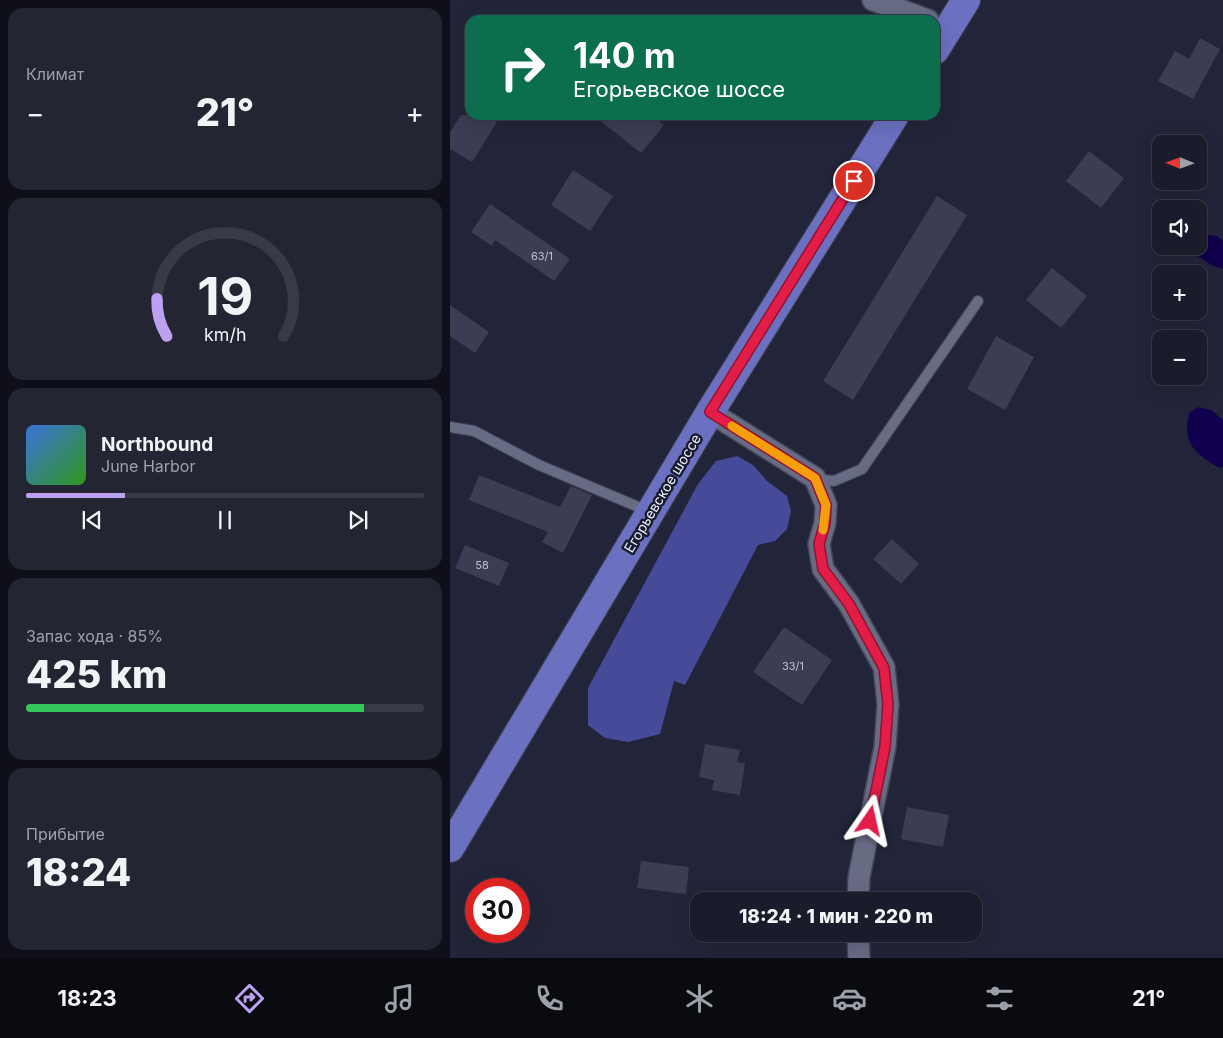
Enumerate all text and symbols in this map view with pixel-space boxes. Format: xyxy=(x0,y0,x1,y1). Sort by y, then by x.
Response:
text: 140 m xyxy=(573,34,676,76)
icon: right xyxy=(490,35,555,100)
text: Климат xyxy=(26,64,84,84)
text: Егорьевское шоссе xyxy=(573,76,785,102)
text: 21° xyxy=(196,89,254,135)
text: − xyxy=(26,96,45,130)
text: + xyxy=(405,96,424,130)
north arrow xyxy=(1152,135,1208,190)
map controls xyxy=(1152,135,1207,385)
pin xyxy=(833,160,875,202)
icon: arrive xyxy=(840,167,868,195)
button: sound xyxy=(1152,200,1207,255)
house number: 63/1 xyxy=(531,249,553,263)
text: 19 xyxy=(197,265,253,328)
button: + xyxy=(1152,265,1207,320)
text: km/h xyxy=(204,324,246,345)
button: − xyxy=(1152,330,1207,385)
street label: Егорьевское шоссе xyxy=(620,431,704,555)
text: Northbound xyxy=(101,433,213,456)
text: June Harbor xyxy=(101,456,195,476)
icon: previous xyxy=(78,506,106,534)
icon: pause xyxy=(211,506,239,534)
icon: next xyxy=(344,506,372,534)
house number: 58 xyxy=(475,558,489,572)
text: Запас хода · 85% xyxy=(26,626,163,646)
text: 425 km xyxy=(26,651,167,697)
house number: 33/1 xyxy=(782,659,804,673)
position arrow xyxy=(843,794,895,846)
text: Прибытие xyxy=(26,824,105,844)
text: 18:24 xyxy=(26,849,131,895)
speed limit sign: 30 xyxy=(465,878,530,943)
text: 18:24 · 1 мин · 220 m xyxy=(739,905,933,928)
icon: directions xyxy=(232,981,267,1016)
icon: music xyxy=(382,981,417,1016)
icon: phone xyxy=(532,981,567,1016)
icon: climate xyxy=(682,981,717,1016)
icon: car xyxy=(832,981,867,1016)
icon: filters xyxy=(982,981,1017,1016)
text: 18:23 xyxy=(58,985,117,1011)
text: 21° xyxy=(1132,985,1165,1011)

